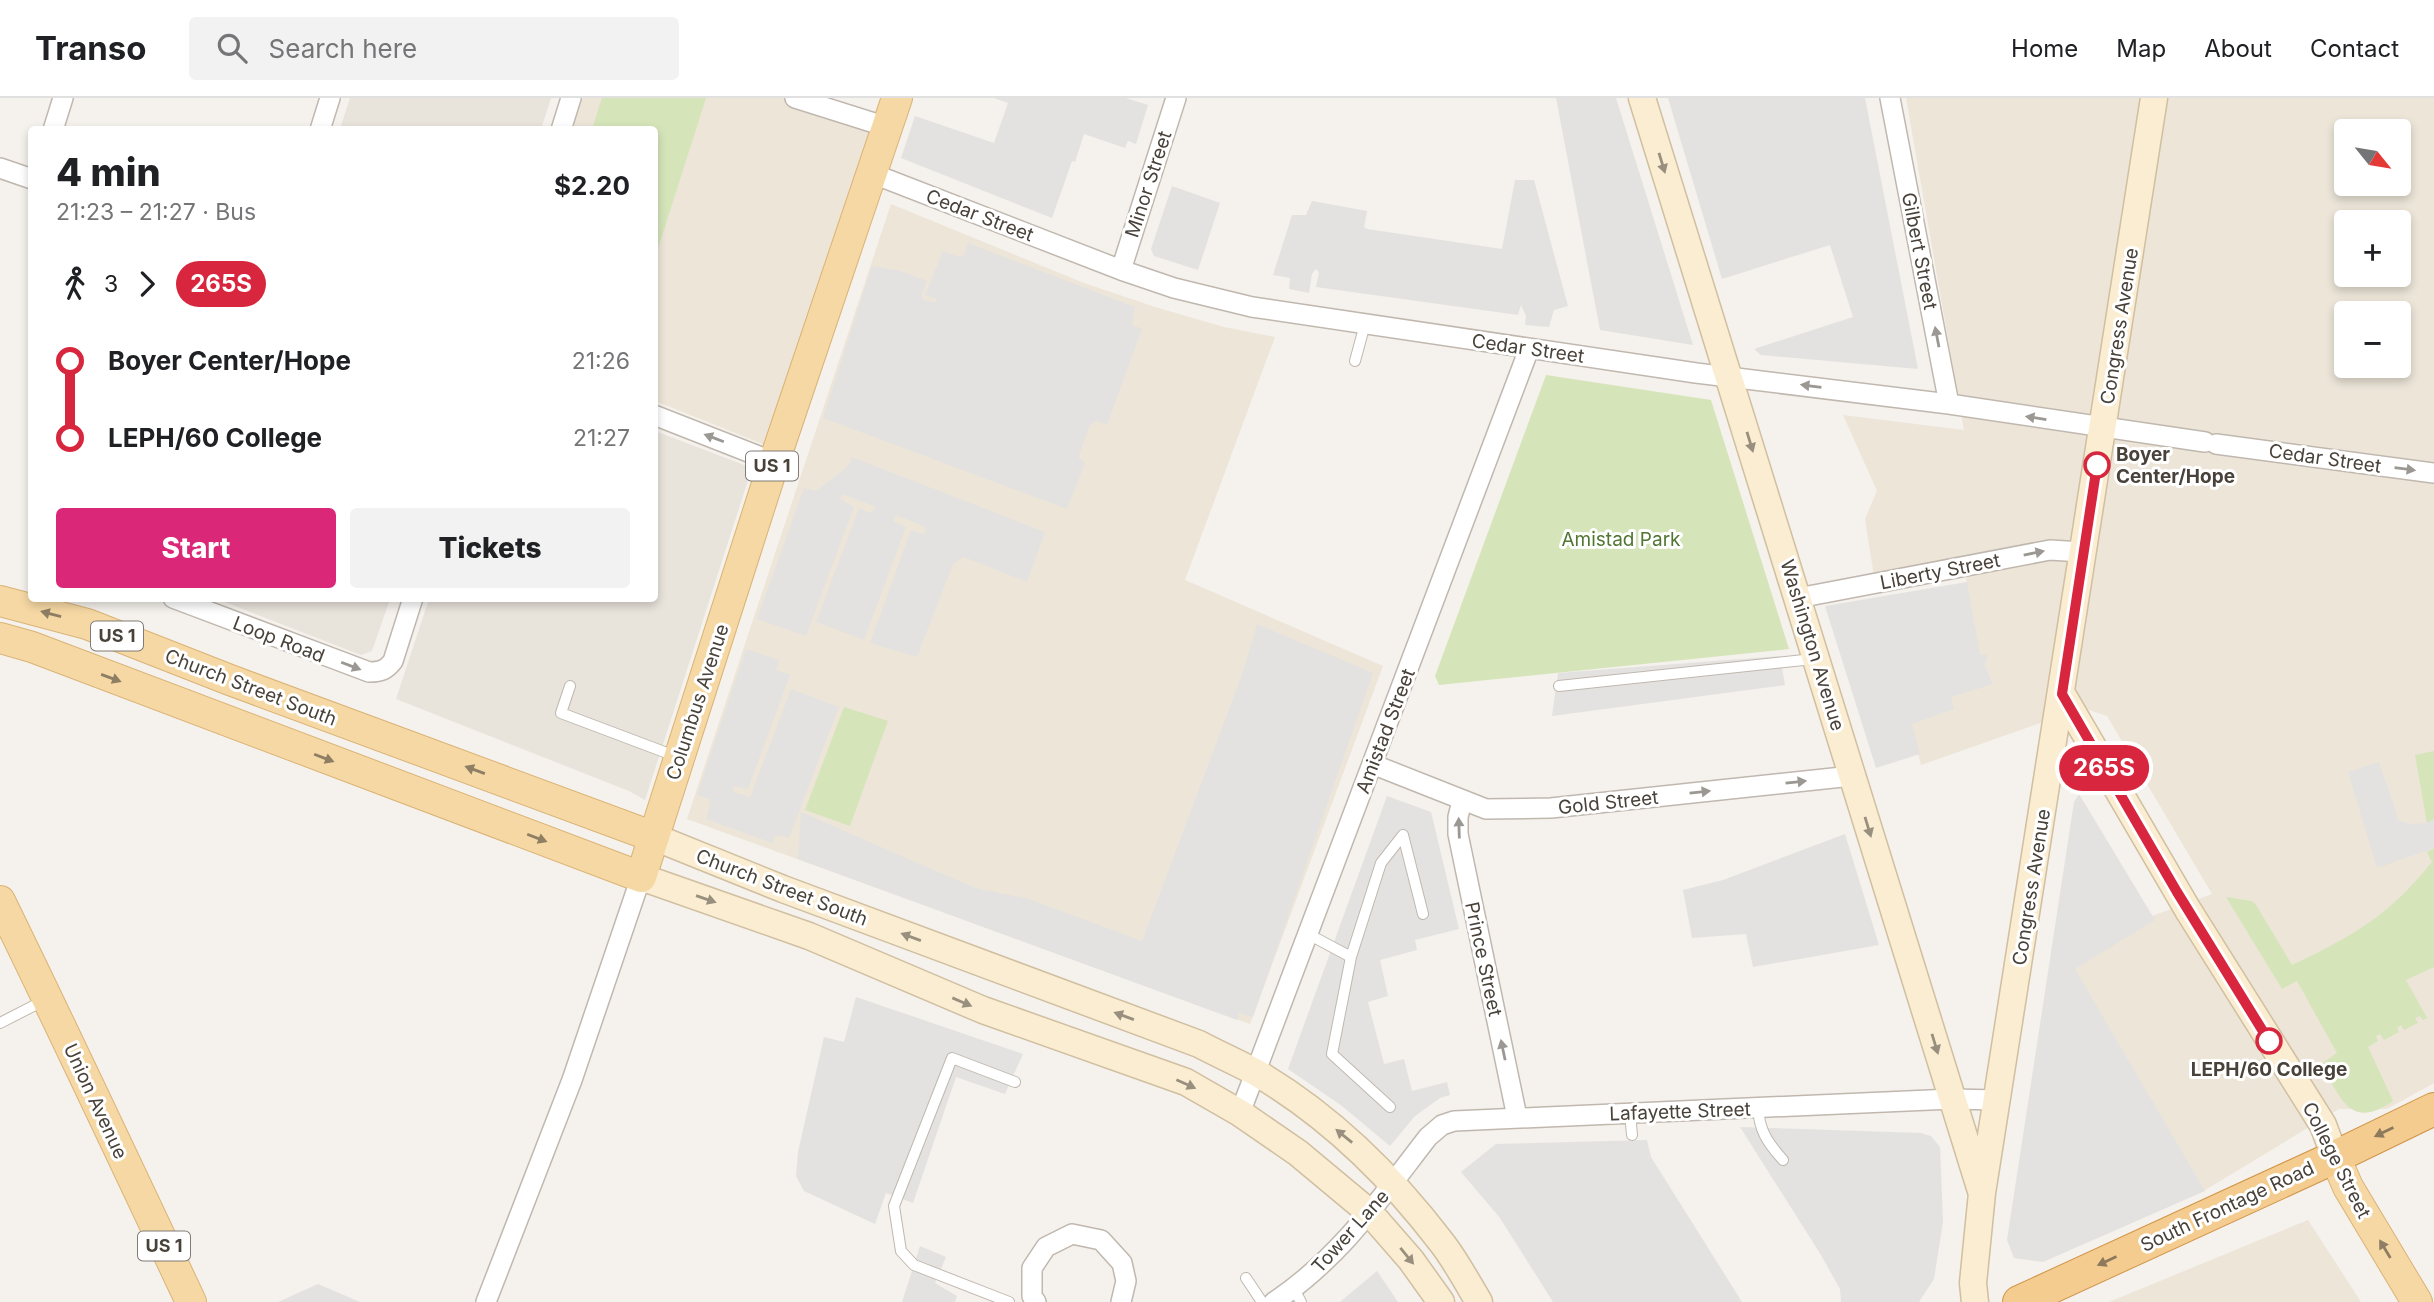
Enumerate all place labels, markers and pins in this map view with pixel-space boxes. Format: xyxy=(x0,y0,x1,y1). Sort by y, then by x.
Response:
place label: Boyer Center/Hope xyxy=(2116,443,2235,488)
marker: Boyer Center/Hope xyxy=(2084,452,2110,478)
marker: LEPH/60 College xyxy=(2256,1028,2282,1054)
place label: LEPH/60 College xyxy=(2191,1058,2347,1081)

